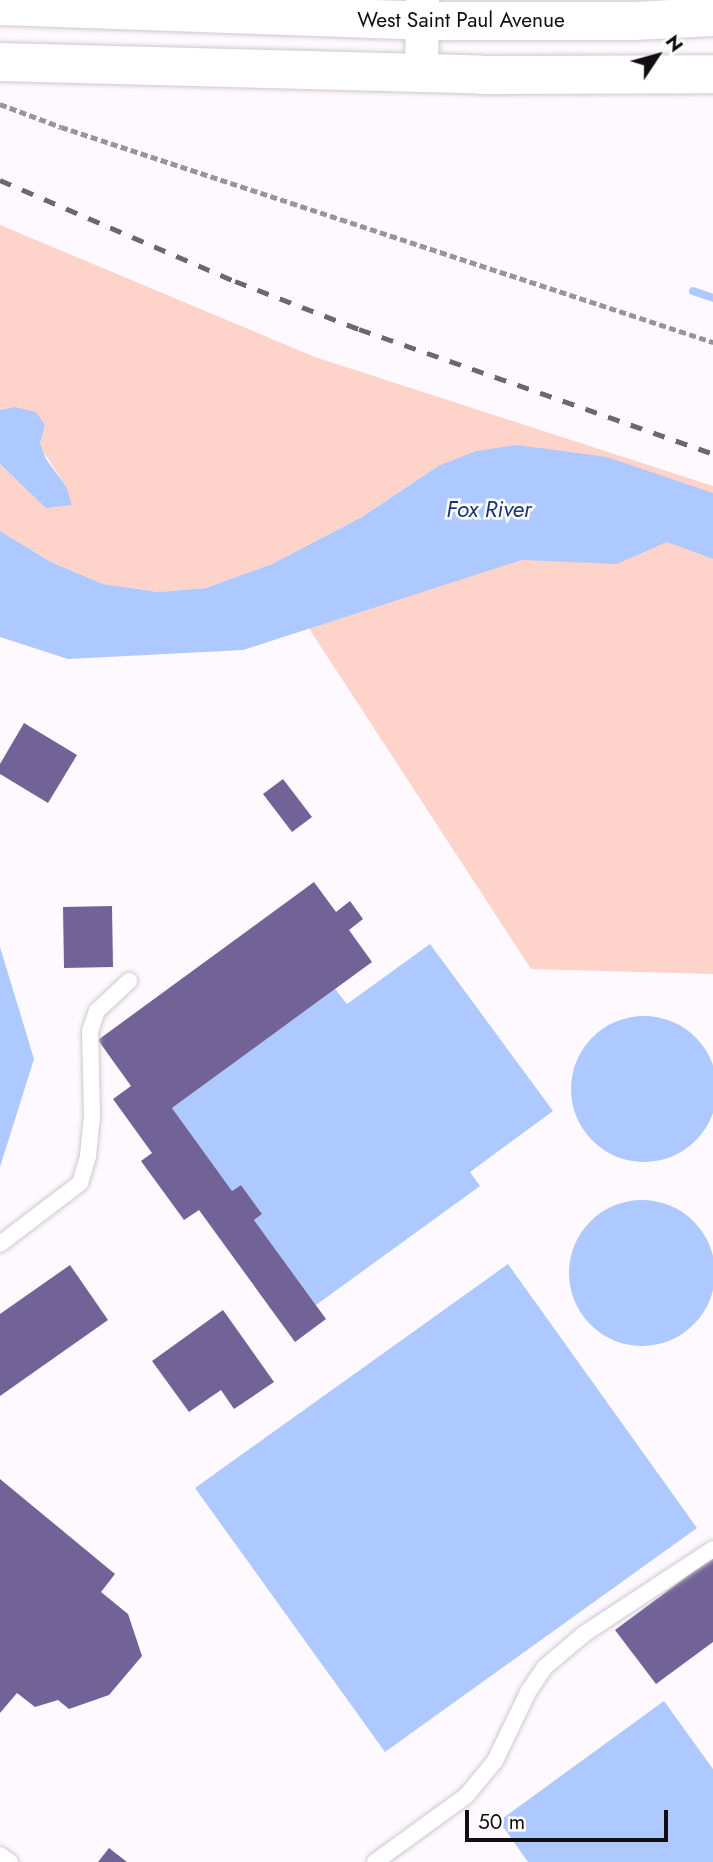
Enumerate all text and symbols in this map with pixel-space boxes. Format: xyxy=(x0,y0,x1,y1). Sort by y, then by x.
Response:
street label: West Saint Paul Avenue xyxy=(357,7,565,33)
north arrow xyxy=(622,21,692,91)
text: N xyxy=(659,29,690,57)
water label: Fox River xyxy=(446,495,532,523)
scale bar xyxy=(468,1796,671,1840)
text: 50 m xyxy=(478,1807,525,1837)

